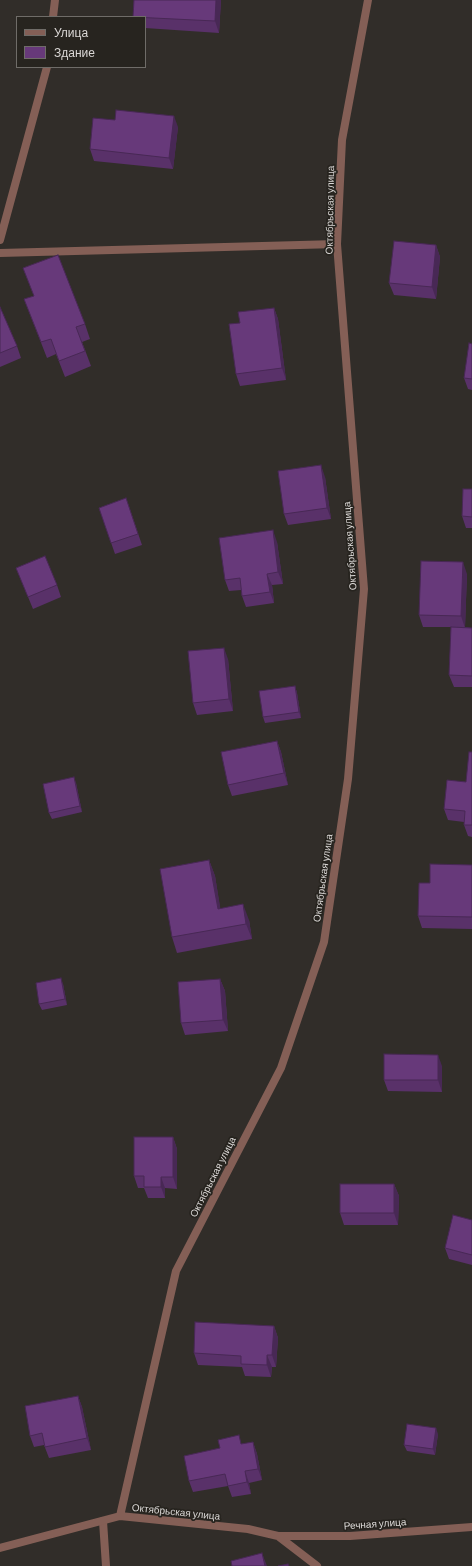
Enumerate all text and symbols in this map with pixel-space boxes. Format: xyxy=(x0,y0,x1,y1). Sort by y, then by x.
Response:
legend xyxy=(16,16,146,68)
text: Улица xyxy=(54,25,88,39)
text: Здание xyxy=(54,45,95,59)
street label: Октябрьская улица xyxy=(323,165,337,255)
street label: Октябрьская улица xyxy=(341,501,359,591)
street label: Октябрьская улица xyxy=(311,833,335,923)
street label: Октябрьская улица xyxy=(187,1135,239,1219)
street label: Октябрьская улица xyxy=(131,1501,221,1523)
street label: Речная улица xyxy=(343,1516,407,1532)

